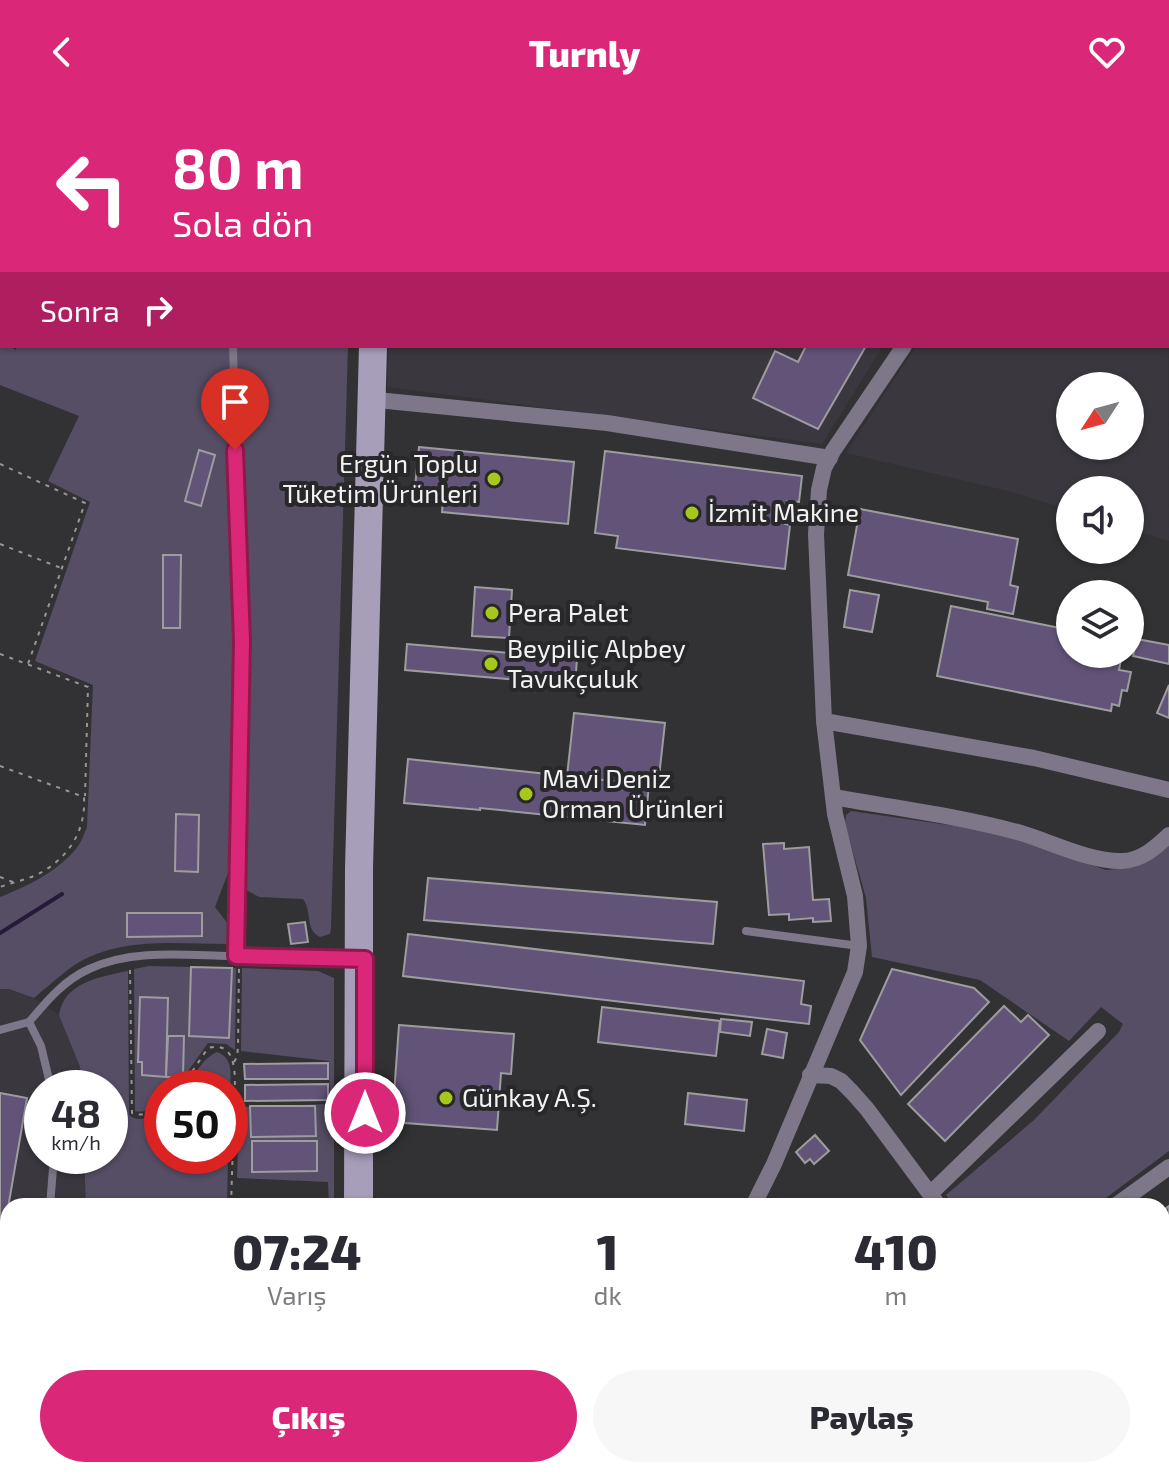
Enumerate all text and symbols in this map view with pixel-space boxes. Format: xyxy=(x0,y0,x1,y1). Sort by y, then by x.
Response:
icon: back xyxy=(40,30,84,74)
icon: heart xyxy=(1085,30,1129,74)
text: Turnly xyxy=(529,31,640,74)
text: 80 m xyxy=(172,133,304,200)
icon: left xyxy=(40,136,144,240)
text: Sola dön xyxy=(172,201,313,244)
icon: right xyxy=(136,288,180,332)
text: Sonra xyxy=(40,292,120,328)
pin xyxy=(201,368,269,450)
north arrow xyxy=(1056,372,1144,460)
map controls xyxy=(1056,372,1144,668)
icon: arrive xyxy=(213,380,257,424)
place label: Ergün Toplu Tüketim Ürünleri xyxy=(282,447,478,508)
marker: Ergün Toplu Tüketim Ürünleri xyxy=(485,470,503,488)
button: sound xyxy=(1056,476,1144,564)
place label: İzmit Makine xyxy=(708,496,859,527)
marker: İzmit Makine xyxy=(683,504,701,522)
button: layers xyxy=(1056,580,1144,668)
place label: Pera Palet xyxy=(508,596,629,627)
marker: Pera Palet xyxy=(483,604,501,622)
place label: Beypiliç Alpbey Tavukçuluk xyxy=(507,632,686,695)
marker: Beypiliç Alpbey Tavukçuluk xyxy=(482,655,500,673)
place label: Mavi Deniz Orman Ürünleri xyxy=(542,762,724,823)
marker: Mavi Deniz Orman Ürünleri xyxy=(517,785,535,803)
speed limit sign: 50 xyxy=(144,1070,248,1174)
position arrow xyxy=(323,1071,407,1155)
place label: Günkay A.Ş. xyxy=(462,1081,597,1114)
text: 48 xyxy=(51,1088,101,1136)
marker: Günkay A.Ş. xyxy=(437,1089,455,1107)
text: km/h xyxy=(51,1130,101,1154)
text: 07:24 xyxy=(232,1222,361,1280)
text: 1 xyxy=(597,1222,618,1280)
text: 410 xyxy=(854,1222,938,1280)
text: Varış xyxy=(267,1279,327,1310)
text: dk xyxy=(594,1279,622,1310)
text: m xyxy=(884,1279,907,1310)
button: Çıkış xyxy=(40,1370,577,1462)
button: Paylaş xyxy=(593,1370,1130,1462)

